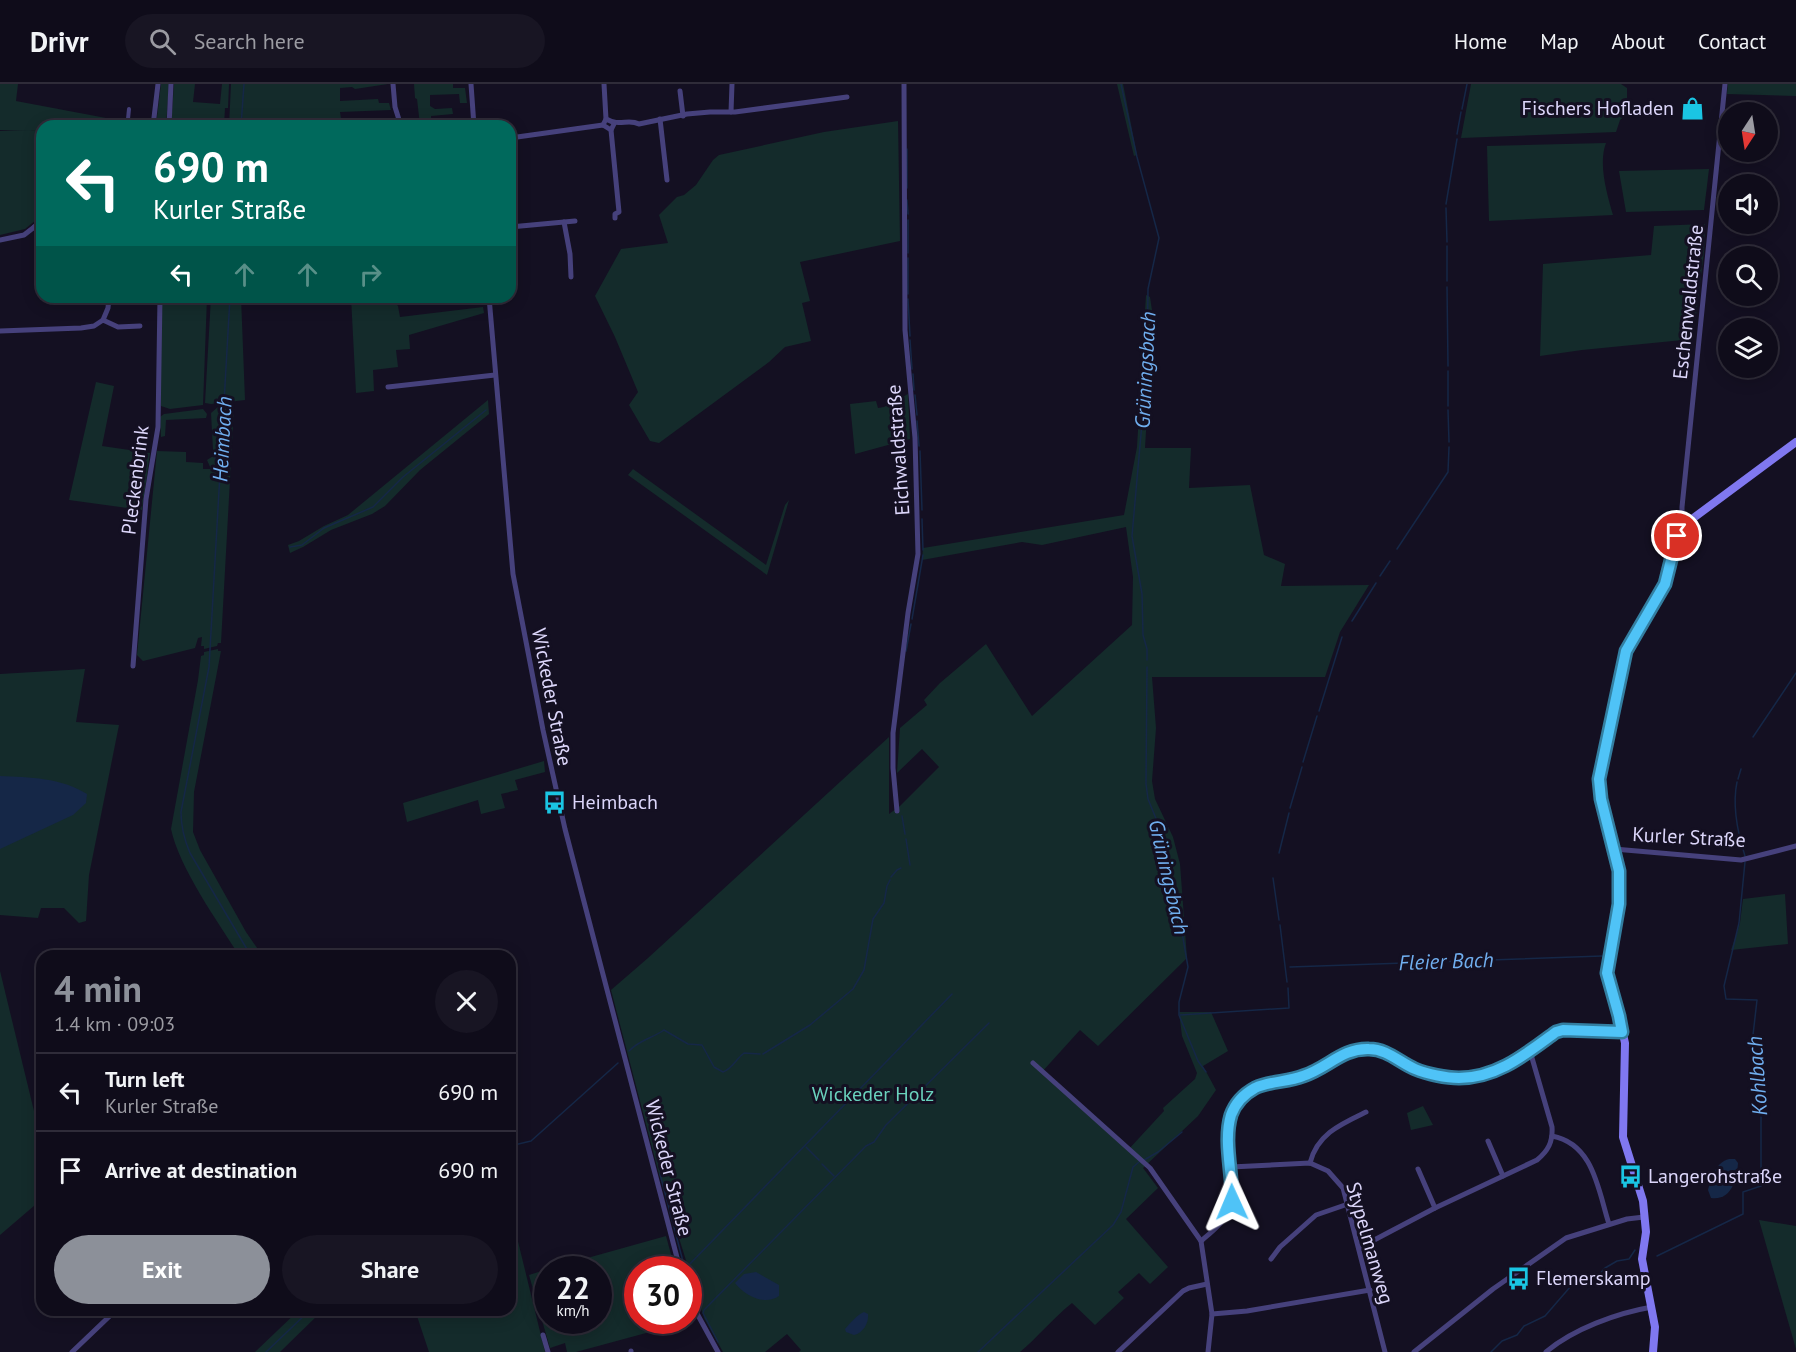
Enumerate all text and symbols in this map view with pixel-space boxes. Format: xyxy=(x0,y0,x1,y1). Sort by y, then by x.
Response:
search box xyxy=(125,14,545,68)
text: Drivr xyxy=(30,23,89,60)
icon: search xyxy=(146,25,179,58)
text: Search here xyxy=(194,27,305,55)
text: Home xyxy=(1454,28,1507,55)
text: Map xyxy=(1540,28,1579,55)
text: About xyxy=(1612,28,1665,55)
text: Contact xyxy=(1698,28,1766,55)
place label: Fischers Hofladen xyxy=(1522,95,1674,121)
shop icon: Fischers Hofladen xyxy=(1679,95,1705,121)
north arrow xyxy=(1718,102,1778,162)
map controls xyxy=(1718,102,1778,378)
text: 690 m xyxy=(153,139,269,194)
icon: left xyxy=(54,144,132,222)
button: sound xyxy=(1718,174,1778,234)
text: Kurler Straße xyxy=(153,192,306,226)
street label: Eschenwaldstraße xyxy=(1667,223,1709,381)
button: search xyxy=(1718,246,1778,306)
icon: left xyxy=(165,258,198,291)
icon: ahead xyxy=(228,258,261,291)
icon: ahead xyxy=(291,258,324,291)
icon: right xyxy=(354,258,387,291)
water label: Grüningsbach xyxy=(1128,311,1162,429)
button: layers xyxy=(1718,318,1778,378)
street label: Eichwaldstraße xyxy=(880,384,916,516)
water label: Heimbach xyxy=(206,396,238,482)
street label: Pleckenbrink xyxy=(115,423,155,536)
pin xyxy=(1651,510,1702,561)
icon: arrive xyxy=(1660,519,1693,552)
street label: Wickeder Straße xyxy=(526,626,578,768)
bus stop icon: Heimbach xyxy=(541,789,567,815)
place label: Heimbach xyxy=(572,789,658,815)
water label: Grüningsbach xyxy=(1143,817,1195,937)
street label: Kurler Straße xyxy=(1632,821,1746,853)
water label: Fleier Bach xyxy=(1398,946,1494,976)
text: 4 min xyxy=(54,965,142,1012)
button: close xyxy=(435,970,498,1033)
text: 1.4 km · 09:03 xyxy=(54,1011,175,1037)
water label: Kohlbach xyxy=(1741,1035,1773,1117)
text: Turn left xyxy=(105,1065,185,1093)
icon: left xyxy=(54,1076,87,1109)
text: 690 m xyxy=(438,1078,498,1106)
park label: Wickeder Holz xyxy=(812,1081,934,1107)
text: Kurler Straße xyxy=(105,1093,218,1119)
street label: Wickeder Straße xyxy=(639,1097,699,1239)
icon: arrive xyxy=(54,1154,87,1187)
text: Arrive at destination xyxy=(105,1156,297,1184)
text: 690 m xyxy=(438,1156,498,1184)
bus stop icon: Langerohstraße xyxy=(1617,1163,1643,1189)
place label: Langerohstraße xyxy=(1648,1163,1782,1189)
position arrow xyxy=(1200,1170,1264,1234)
street label: Stypelmanweg xyxy=(1340,1179,1400,1307)
button: Exit xyxy=(54,1235,270,1304)
button: Share xyxy=(282,1235,498,1304)
speed limit sign: 30 xyxy=(624,1256,702,1334)
bus stop icon: Flemerskamp xyxy=(1505,1265,1531,1291)
place label: Flemerskamp xyxy=(1536,1265,1651,1291)
text: 22 xyxy=(556,1268,590,1307)
text: km/h xyxy=(557,1301,589,1320)

